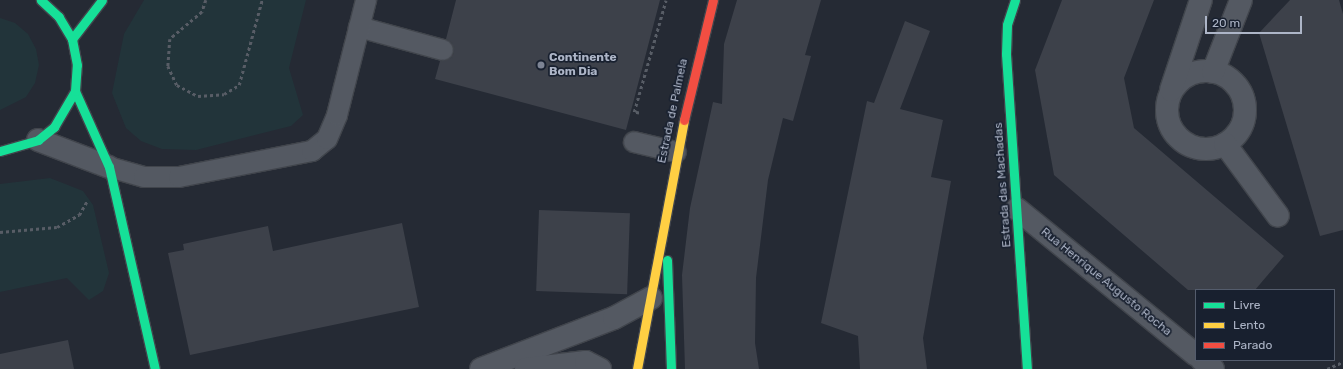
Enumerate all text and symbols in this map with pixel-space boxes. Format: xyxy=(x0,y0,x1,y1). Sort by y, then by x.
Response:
scale bar xyxy=(1207,8,1304,34)
text: 20 m xyxy=(1212,16,1240,30)
place label: Continente Bom Dia xyxy=(549,51,617,79)
street label: Estrada de Palmela xyxy=(655,57,691,165)
marker: Continente Bom Dia xyxy=(536,60,546,70)
street label: Estrada das Machadas xyxy=(991,122,1015,248)
street label: Rua Henrique Augusto Rocha xyxy=(1038,225,1174,339)
legend xyxy=(1195,289,1335,361)
text: Livre xyxy=(1233,298,1260,312)
text: Lento xyxy=(1233,318,1265,332)
text: Parado xyxy=(1233,338,1272,352)

